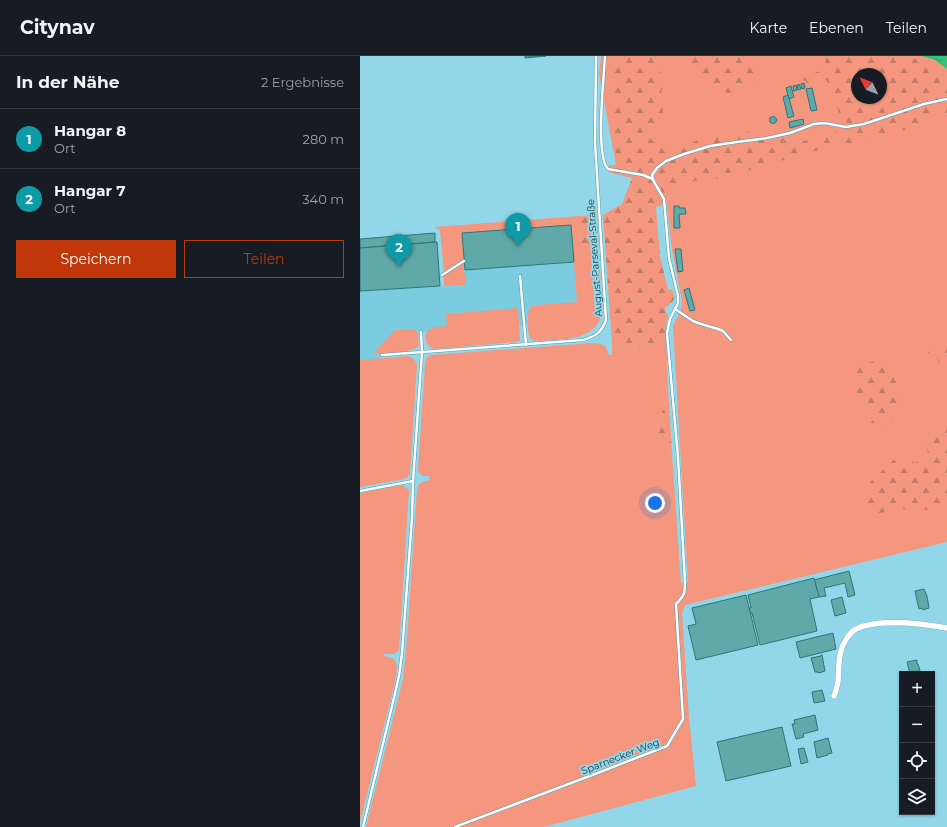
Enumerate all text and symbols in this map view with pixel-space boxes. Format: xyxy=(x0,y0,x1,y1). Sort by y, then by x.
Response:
text: Citynav xyxy=(20,16,95,39)
text: Karte xyxy=(749,19,787,37)
text: Ebenen xyxy=(809,19,864,37)
text: Teilen xyxy=(886,19,927,37)
north arrow xyxy=(851,68,887,104)
text: In der Nähe xyxy=(16,72,120,92)
text: 2 Ergebnisse xyxy=(261,74,344,90)
text: Hangar 8 xyxy=(54,121,126,140)
text: 1 xyxy=(26,131,32,147)
text: 280 m xyxy=(303,131,344,147)
text: Ort xyxy=(54,140,76,156)
text: Hangar 7 xyxy=(54,181,126,200)
text: 2 xyxy=(25,191,33,207)
text: 340 m xyxy=(302,191,344,207)
street label: August-Parseval-Straße xyxy=(584,199,605,317)
text: Ort xyxy=(54,200,76,216)
pin: 1 xyxy=(505,213,531,246)
pin: 2 xyxy=(386,234,412,267)
button: Speichern xyxy=(16,240,176,278)
button: Teilen xyxy=(184,240,344,278)
your location xyxy=(645,493,665,513)
map controls xyxy=(899,671,935,815)
button: + xyxy=(899,671,935,707)
button: − xyxy=(899,707,935,743)
street label: Sparnecker Weg xyxy=(579,736,661,777)
button: locate xyxy=(899,743,935,779)
button: layers xyxy=(899,779,935,815)

